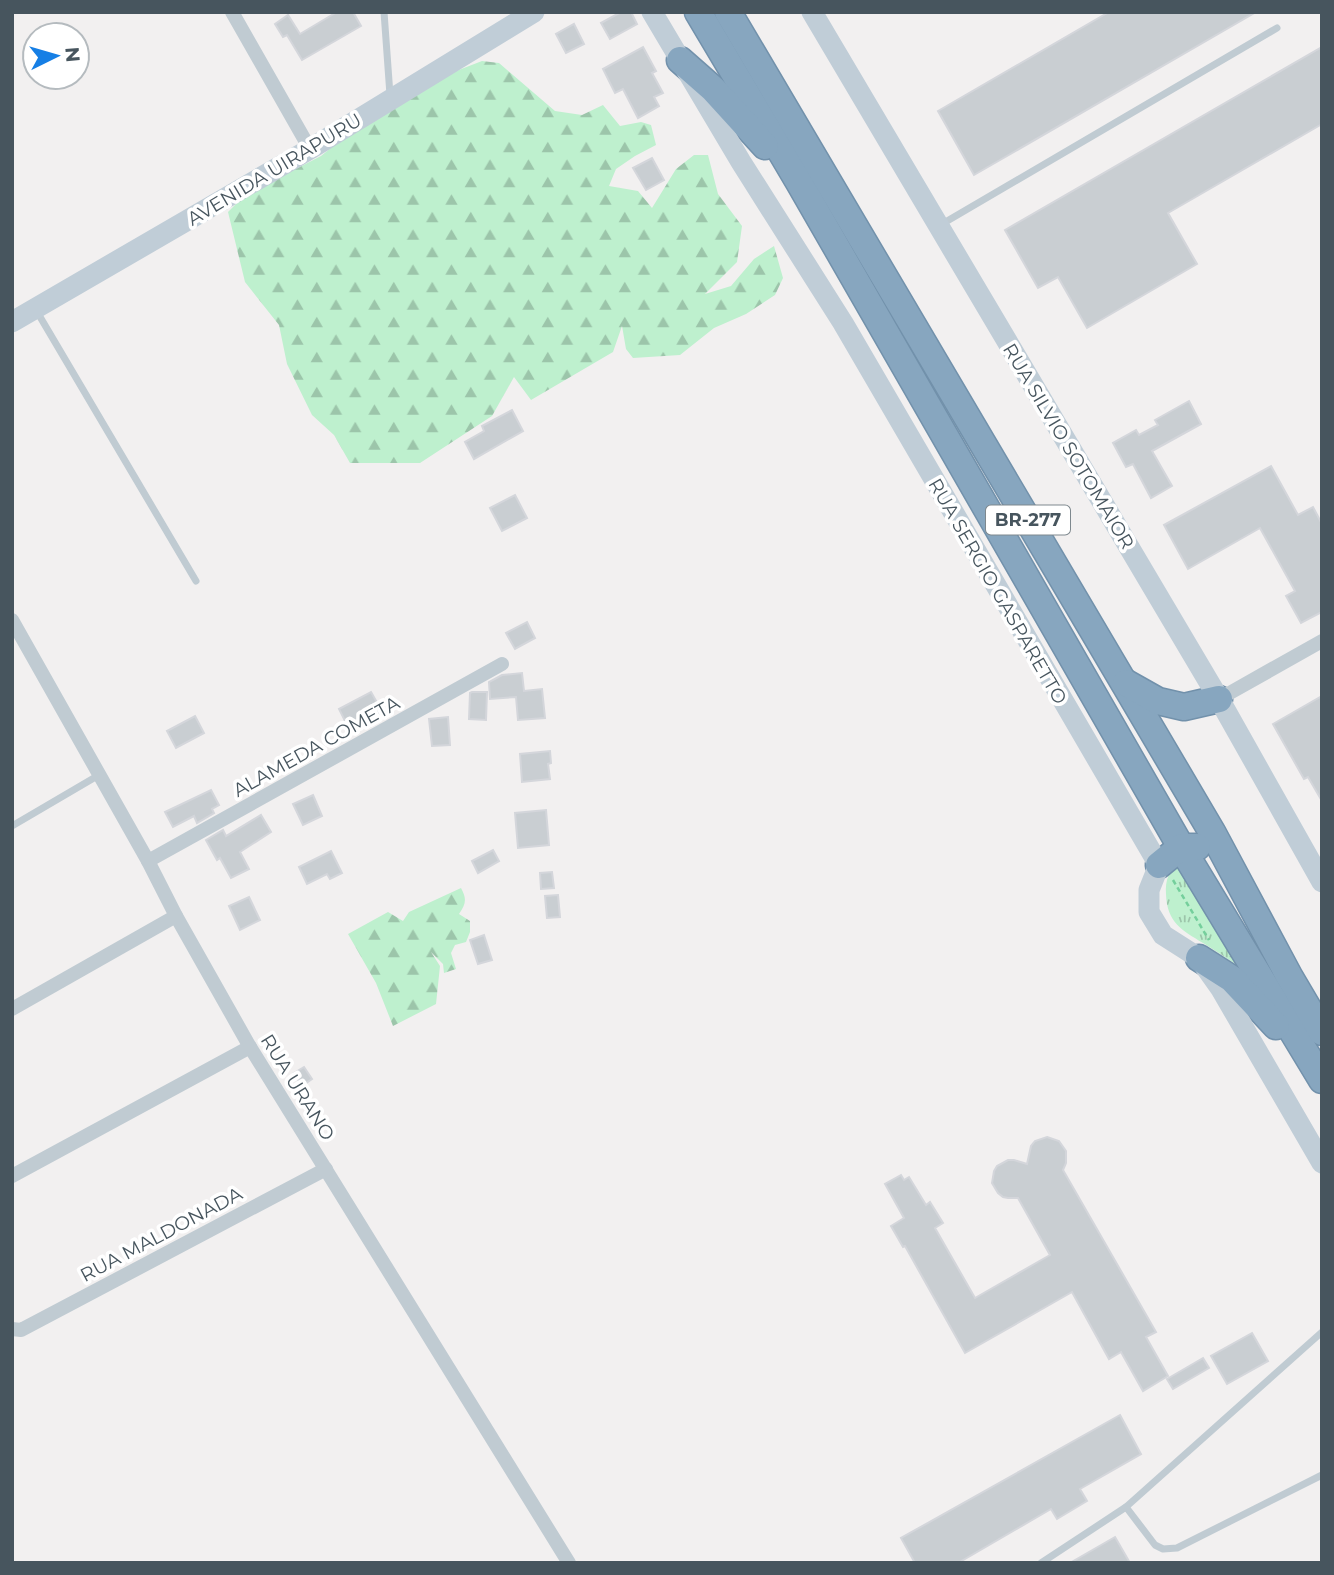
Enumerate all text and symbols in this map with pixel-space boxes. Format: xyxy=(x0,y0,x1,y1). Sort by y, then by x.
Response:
north arrow xyxy=(21,21,91,91)
text: N xyxy=(60,46,85,63)
street label: AVENIDA UIRAPURU xyxy=(183,108,366,231)
street label: RUA SILVIO SOTOMAIOR xyxy=(998,339,1139,553)
street label: RUA SERGIO GASPARETTO xyxy=(923,474,1072,708)
road number: BR-277 xyxy=(986,506,1070,534)
street label: ALAMEDA COMETA xyxy=(229,691,404,802)
street label: RUA URANO xyxy=(256,1030,339,1145)
street label: RUA MALDONADA xyxy=(76,1182,246,1287)

